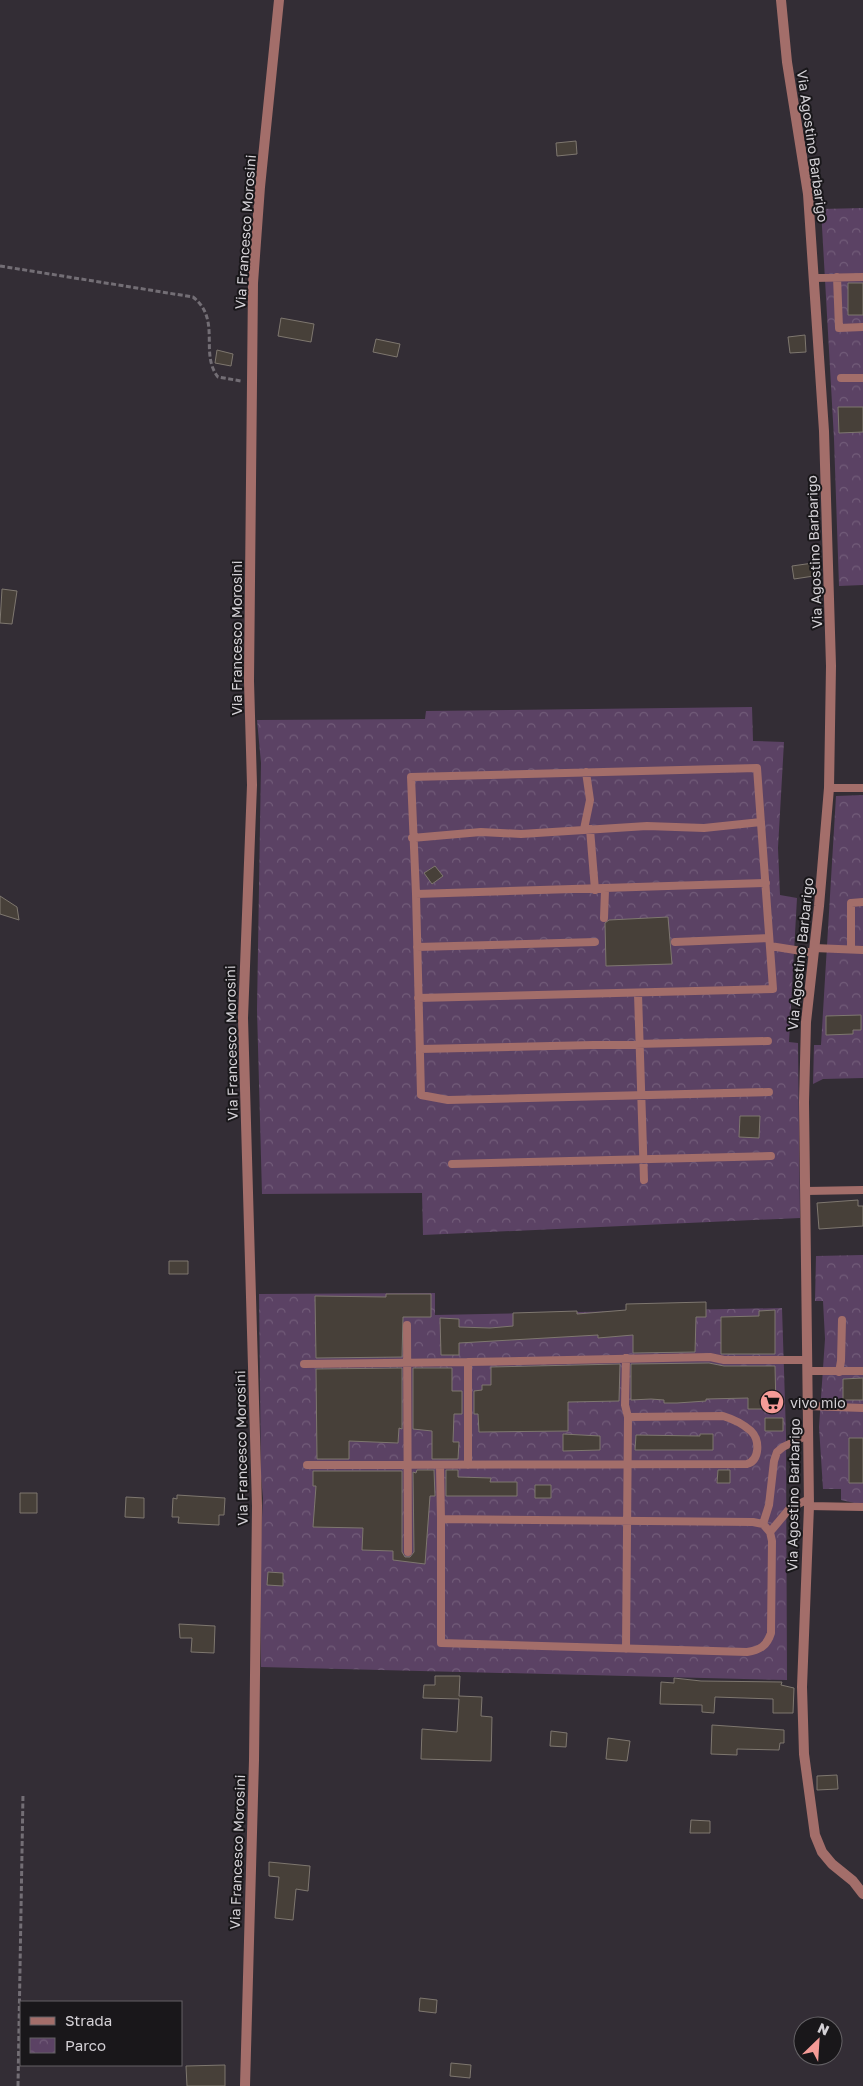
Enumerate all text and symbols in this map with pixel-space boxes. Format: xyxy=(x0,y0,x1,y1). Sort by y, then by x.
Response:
street label: Via Agostino Barbarigo xyxy=(794,69,832,223)
street label: Via Francesco Morosini xyxy=(231,154,259,310)
street label: Via Agostino Barbarigo xyxy=(803,475,825,629)
street label: Via Francesco Morosini xyxy=(228,560,245,716)
street label: Via Agostino Barbarigo xyxy=(784,877,816,1031)
street label: Via Francesco Morosini xyxy=(221,965,241,1121)
street label: Via Francesco Morosini xyxy=(231,1370,251,1526)
supermarket icon: vivo mio xyxy=(759,1389,785,1415)
place label: vivo mio xyxy=(790,1394,846,1411)
street label: Via Agostino Barbarigo xyxy=(783,1418,803,1572)
street label: Via Francesco Morosini xyxy=(226,1774,248,1930)
legend xyxy=(20,2001,182,2066)
text: Strada xyxy=(65,2011,112,2029)
north arrow xyxy=(793,2016,843,2066)
text: N xyxy=(815,2019,832,2039)
text: Parco xyxy=(65,2036,106,2054)

